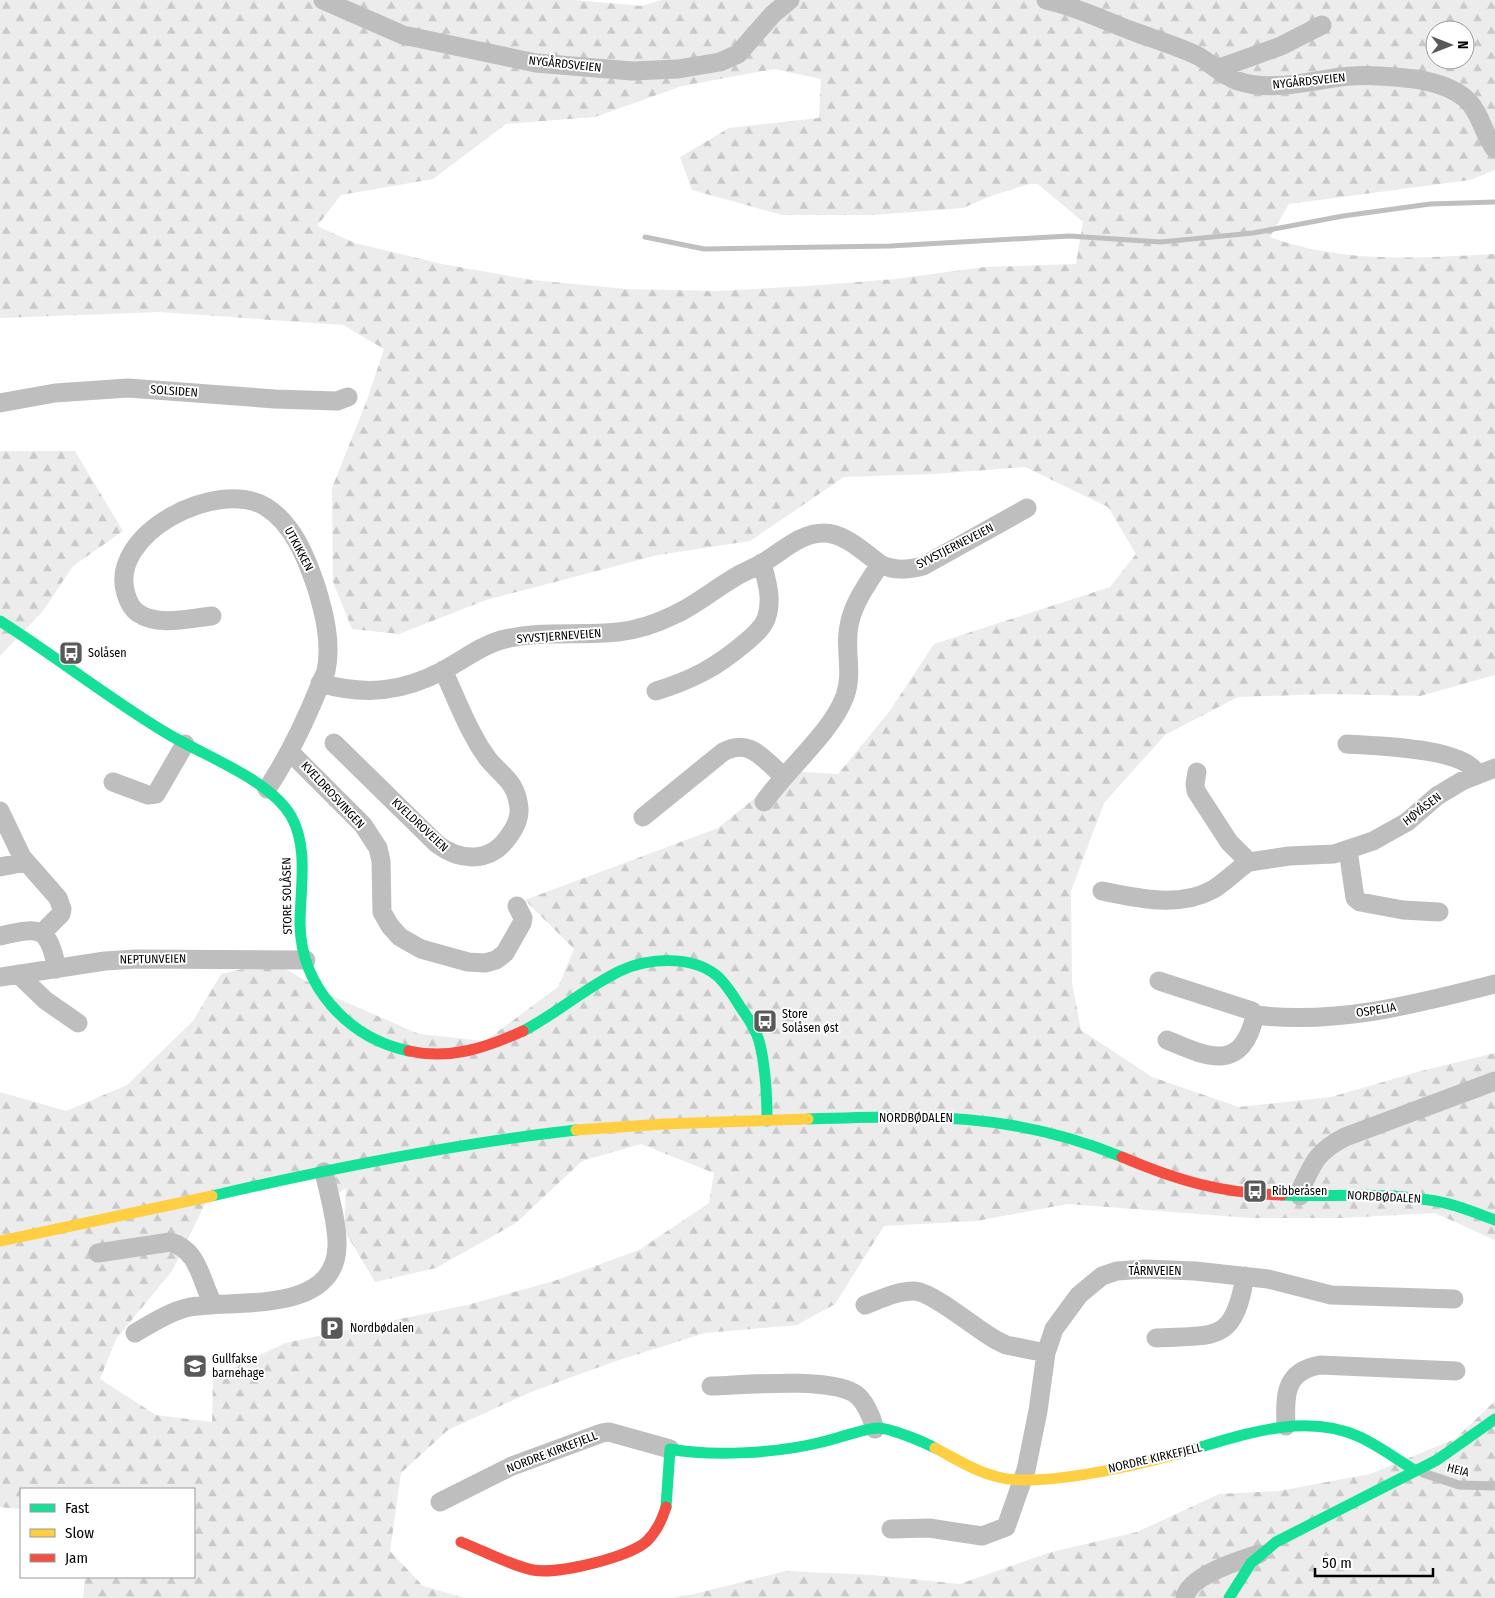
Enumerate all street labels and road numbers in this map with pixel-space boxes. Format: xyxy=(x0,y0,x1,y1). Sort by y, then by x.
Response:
street label: NYGÅRDSVEIEN xyxy=(528,51,602,75)
street label: NYGÅRDSVEIEN xyxy=(1272,68,1346,92)
street label: SOLSIDEN xyxy=(150,382,198,400)
street label: SYVSTJERNEVEIEN xyxy=(914,521,996,571)
street label: UTKIKKEN xyxy=(282,525,316,573)
street label: SYVSTJERNEVEIEN xyxy=(516,626,602,646)
street label: KVELDROSVINGEN xyxy=(298,759,368,831)
street label: HØYÅSEN xyxy=(1399,788,1444,828)
street label: KVELDROVEIEN xyxy=(389,795,451,855)
street label: STORE SOLÅSEN xyxy=(277,857,295,935)
street label: NEPTUNVEIEN xyxy=(120,951,186,967)
street label: OSPELIA xyxy=(1355,1000,1398,1020)
street label: NORDBØDALEN xyxy=(879,1111,953,1125)
street label: NORDBØDALEN xyxy=(1347,1188,1421,1206)
street label: TÅRNVEIEN xyxy=(1129,1262,1181,1278)
street label: NORDRE KIRKEFJELL xyxy=(505,1428,600,1476)
street label: NORDRE KIRKEFJELL xyxy=(1107,1440,1204,1476)
street label: HEIA xyxy=(1445,1461,1471,1480)

